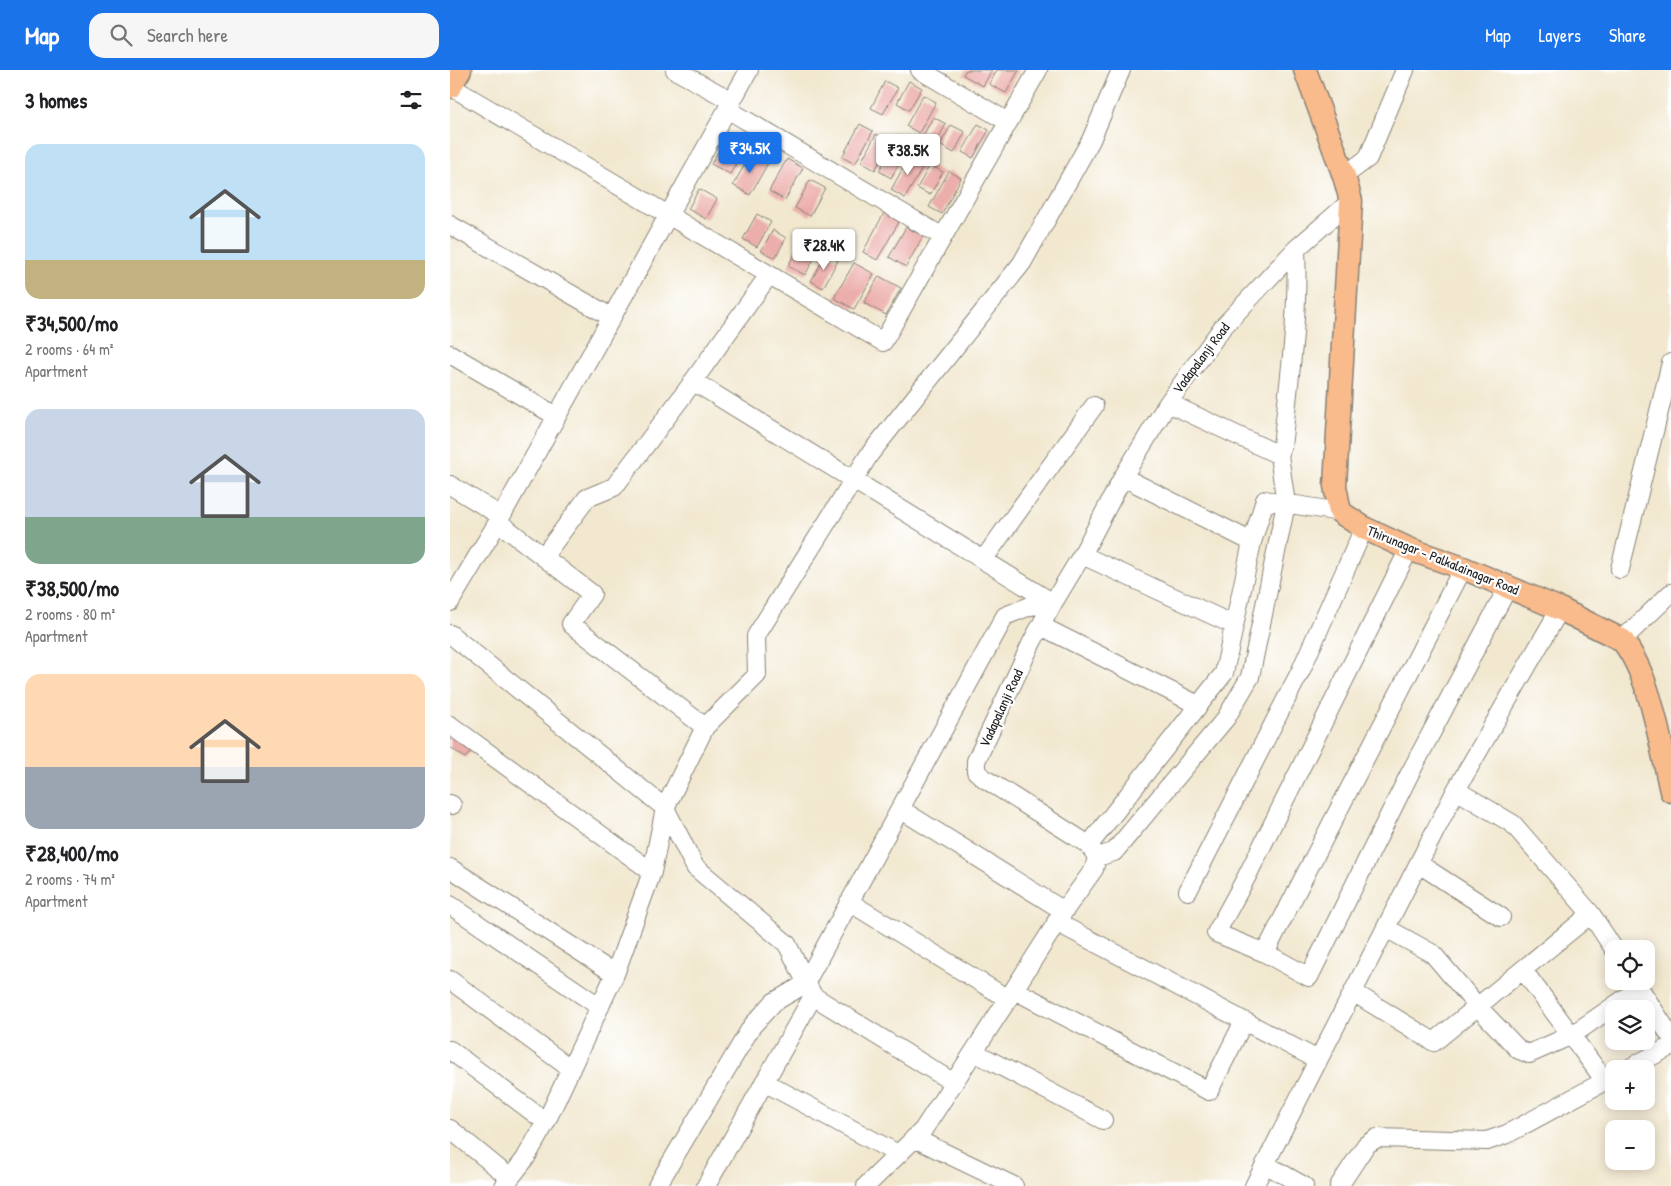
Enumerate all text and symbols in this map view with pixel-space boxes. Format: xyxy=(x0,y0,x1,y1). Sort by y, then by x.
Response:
search box xyxy=(89,13,439,58)
text: Map xyxy=(25,19,59,51)
icon: search xyxy=(107,21,135,49)
text: Search here xyxy=(147,22,228,48)
text: Map xyxy=(1485,23,1511,48)
text: Layers xyxy=(1539,23,1581,48)
text: Share xyxy=(1609,23,1646,48)
text: 3 homes xyxy=(25,86,87,115)
icon: filters xyxy=(397,86,425,114)
pin: ₹34.5K xyxy=(709,132,791,174)
pin: ₹38.5K xyxy=(867,134,949,176)
text: ₹34.5K xyxy=(730,137,770,159)
text: ₹38.5K xyxy=(887,139,929,161)
icon: home xyxy=(180,176,270,266)
pin: ₹28.4K xyxy=(783,228,865,271)
text: ₹28.4K xyxy=(803,234,845,256)
text: ₹34,500/mo xyxy=(25,309,118,338)
street label: Vadapalanji Road xyxy=(1168,318,1235,398)
text: 2 rooms · 64 m² xyxy=(25,338,113,360)
text: Apartment xyxy=(25,360,88,382)
icon: home xyxy=(180,441,270,531)
street label: Thirunagar - Palkalainagar Road xyxy=(1364,520,1522,600)
text: ₹38,500/mo xyxy=(25,574,119,603)
text: 2 rooms · 80 m² xyxy=(25,603,115,625)
text: Apartment xyxy=(25,625,88,647)
street label: Vadapalanji Road xyxy=(974,665,1028,750)
icon: home xyxy=(180,706,270,796)
text: ₹28,400/mo xyxy=(25,839,119,868)
text: 2 rooms · 74 m² xyxy=(25,868,115,890)
text: Apartment xyxy=(25,890,88,912)
map controls xyxy=(1605,940,1655,1170)
button: locate xyxy=(1605,940,1655,990)
button: layers xyxy=(1605,1000,1655,1050)
button: + xyxy=(1605,1060,1655,1110)
button: − xyxy=(1605,1120,1655,1170)

